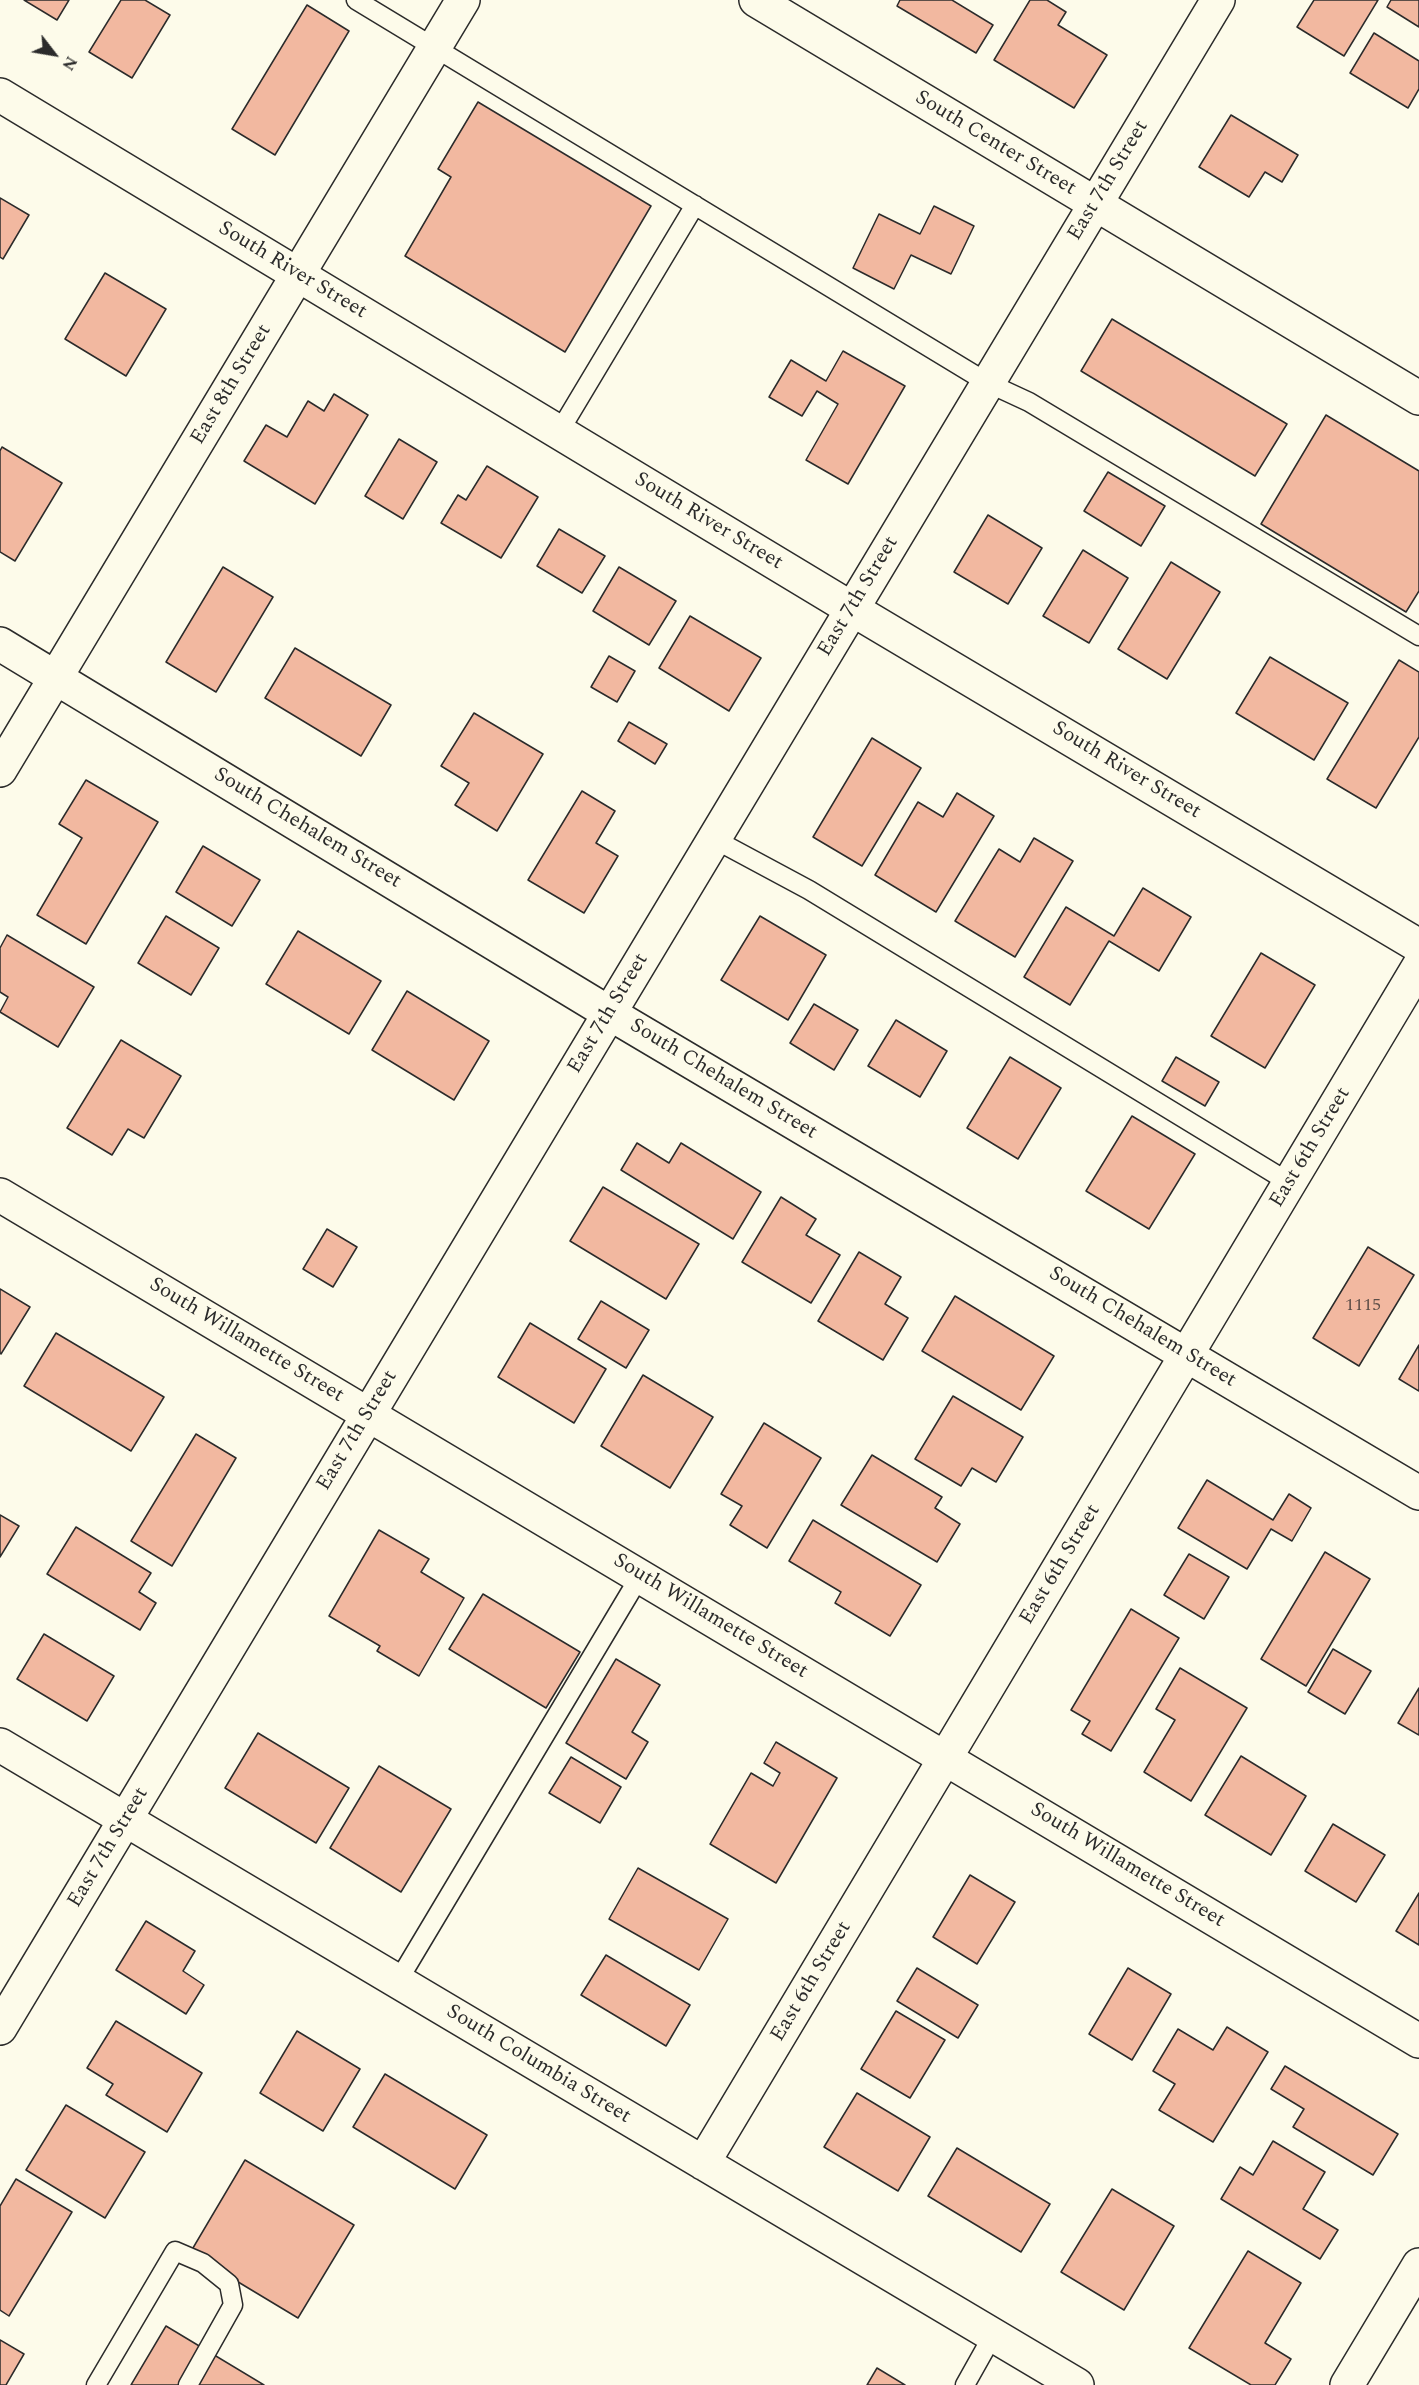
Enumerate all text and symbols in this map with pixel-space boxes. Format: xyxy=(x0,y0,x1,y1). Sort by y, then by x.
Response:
north arrow xyxy=(24,24,84,84)
text: N xyxy=(56,51,83,75)
street label: South Center Street xyxy=(910,86,1080,202)
street label: East 7th Street xyxy=(1063,116,1155,246)
street label: South River Street xyxy=(213,217,371,325)
street label: East 8th Street xyxy=(186,320,278,450)
street label: South River Street xyxy=(629,468,787,576)
street label: East 7th Street xyxy=(813,532,905,662)
street label: South River Street xyxy=(1047,717,1205,825)
street label: South Chehalem Street xyxy=(209,763,405,895)
street label: East 7th Street xyxy=(563,949,655,1079)
street label: South Chehalem Street xyxy=(625,1014,821,1146)
street label: East 6th Street xyxy=(1265,1083,1357,1213)
street label: South Chehalem Street xyxy=(1044,1262,1240,1394)
street label: South Willamette Street xyxy=(144,1273,348,1409)
house number: 1115 xyxy=(1345,1295,1381,1317)
street label: East 7th Street xyxy=(312,1366,404,1496)
street label: East 6th Street xyxy=(1015,1500,1107,1630)
street label: South Willamette Street xyxy=(608,1549,812,1685)
street label: East 7th Street xyxy=(63,1783,155,1913)
street label: South Willamette Street xyxy=(1025,1798,1229,1934)
street label: East 6th Street xyxy=(766,1917,858,2047)
street label: South Columbia Street xyxy=(441,2000,635,2130)

